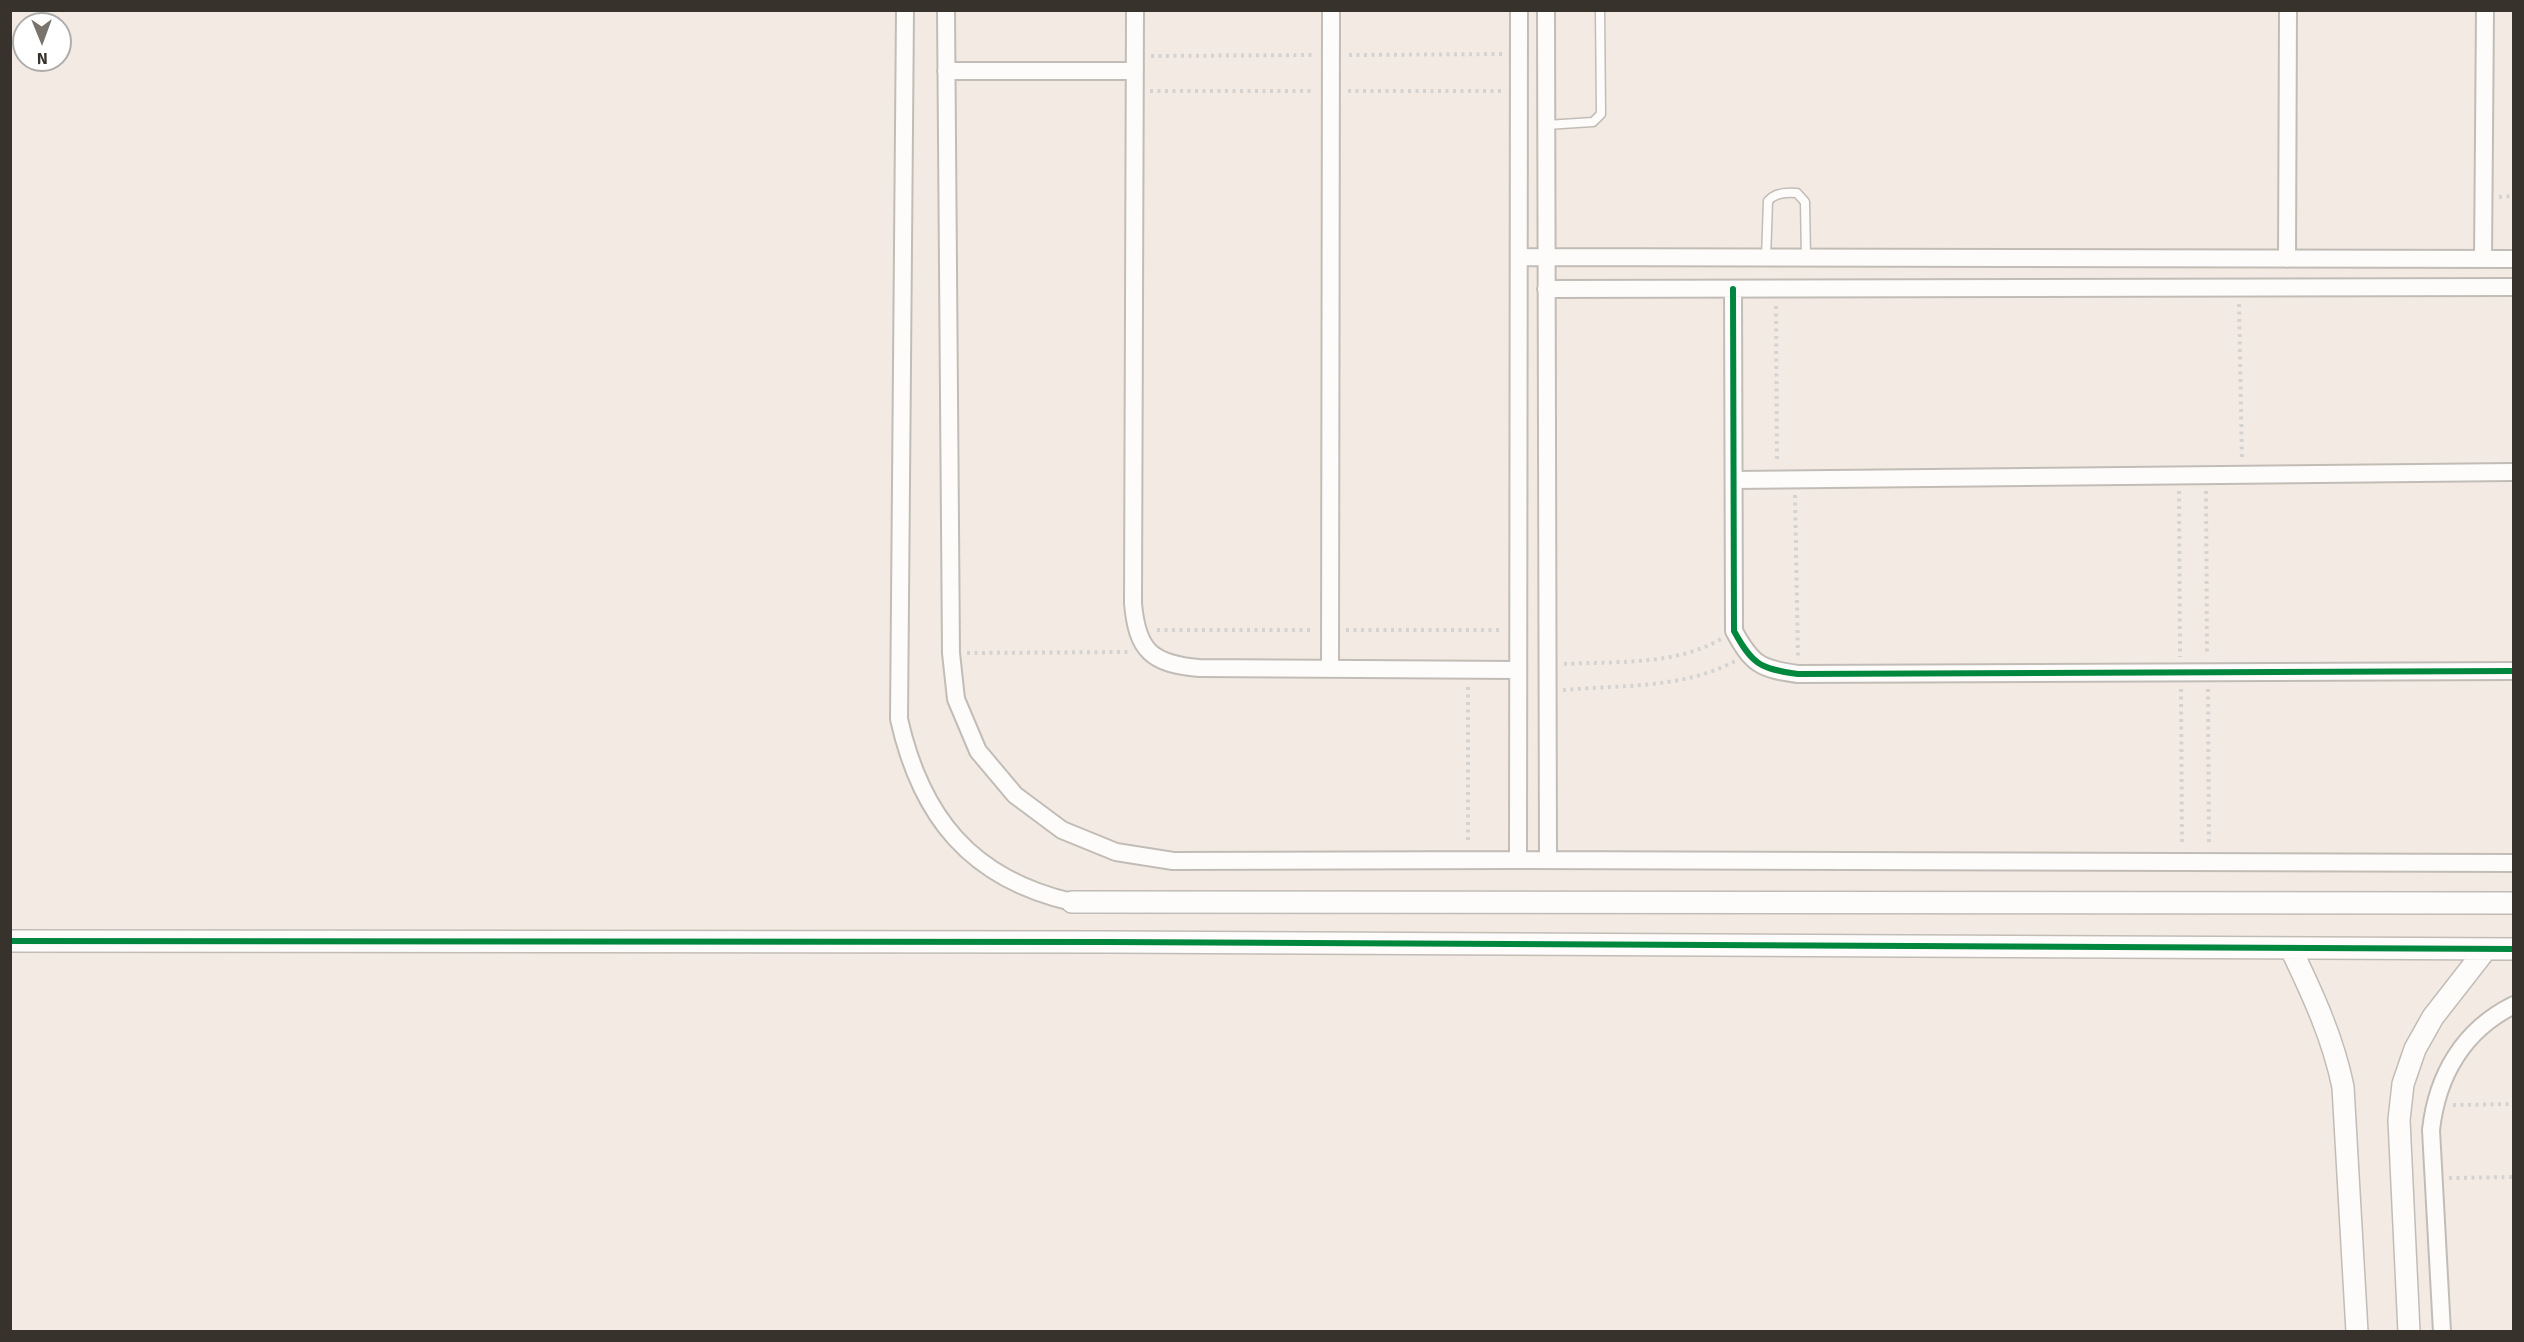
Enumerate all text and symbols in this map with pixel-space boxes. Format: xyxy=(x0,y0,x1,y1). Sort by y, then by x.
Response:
north arrow xyxy=(12,12,72,72)
text: N xyxy=(37,48,48,68)

